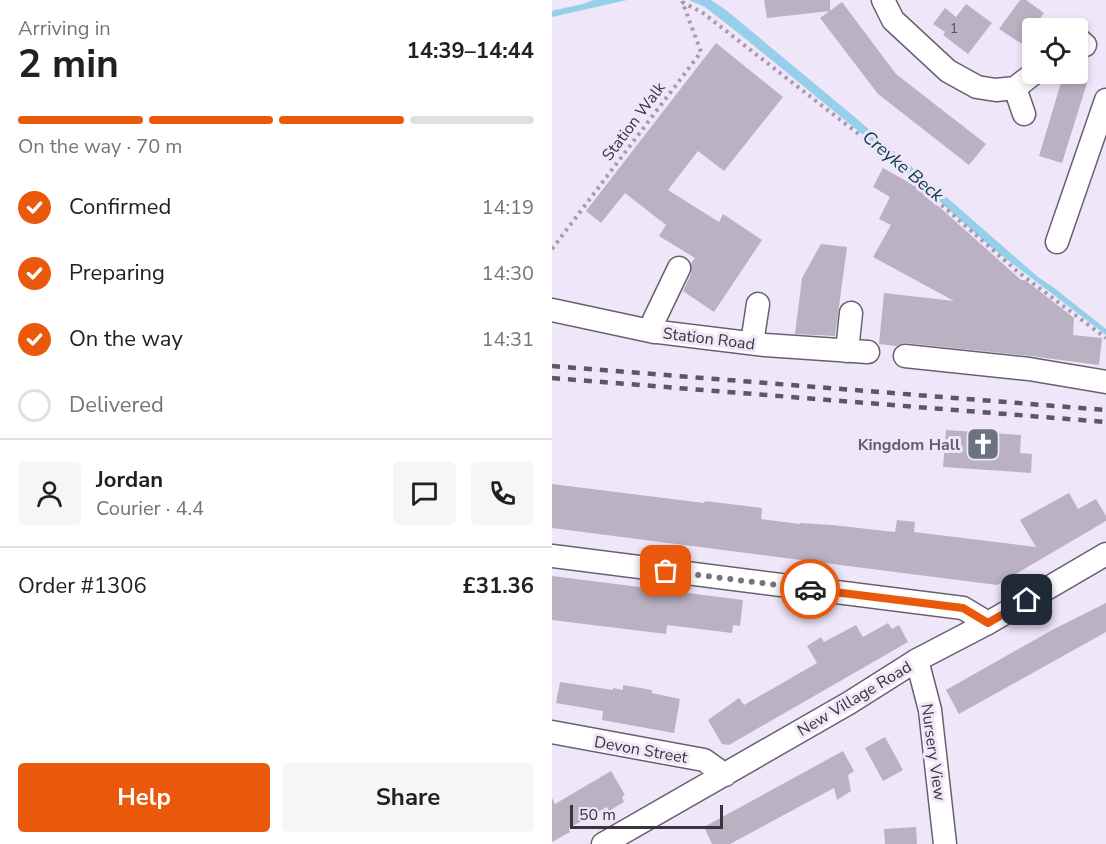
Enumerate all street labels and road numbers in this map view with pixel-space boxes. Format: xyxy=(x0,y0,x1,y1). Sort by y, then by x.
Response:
street label: Station Walk xyxy=(597,77,671,165)
street label: Station Road xyxy=(662,322,756,356)
street label: New Village Road xyxy=(793,656,916,742)
street label: Nursery View xyxy=(915,702,951,803)
street label: Devon Street xyxy=(593,731,689,769)

